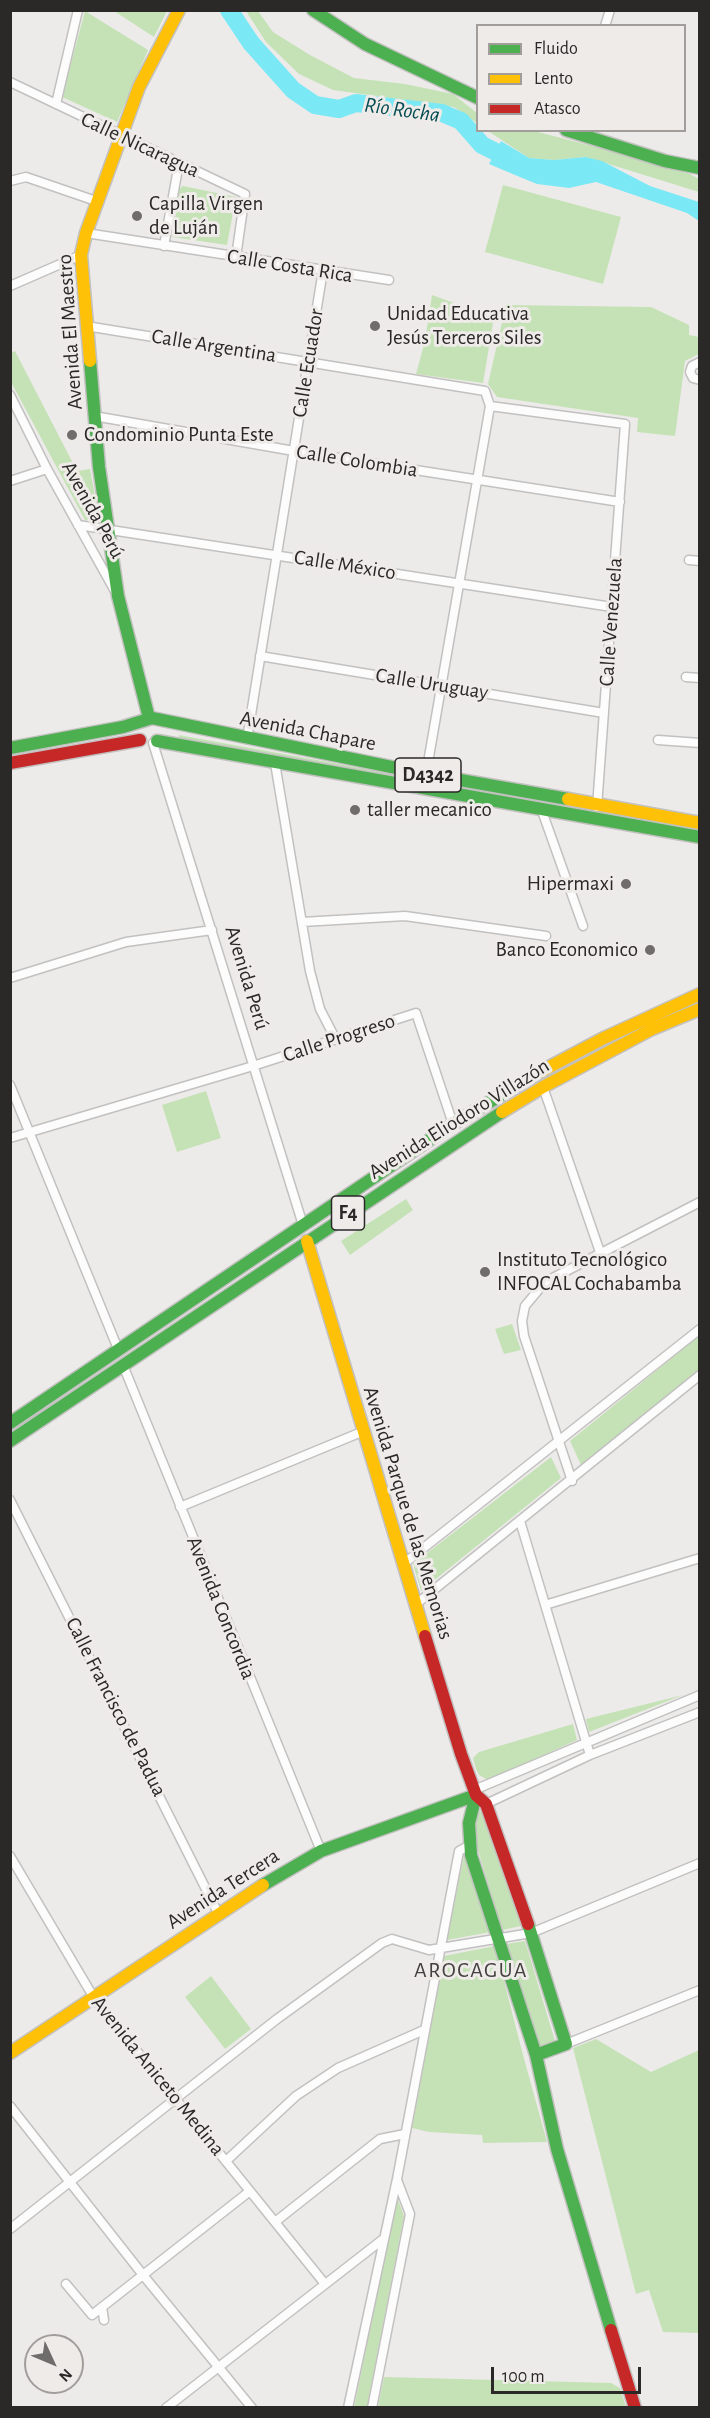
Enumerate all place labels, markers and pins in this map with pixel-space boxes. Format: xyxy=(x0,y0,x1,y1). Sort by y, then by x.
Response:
place label: Capilla Virgen de Luján xyxy=(149,191,263,241)
marker: Capilla Virgen de Luján xyxy=(130,209,144,223)
place label: Unidad Educativa Jesús Terceros Siles xyxy=(387,301,542,351)
marker: Unidad Educativa Jesús Terceros Siles xyxy=(368,319,382,333)
place label: Condominio Punta Este xyxy=(84,422,274,448)
marker: Condominio Punta Este xyxy=(65,428,79,442)
place label: taller mecanico xyxy=(367,797,492,823)
marker: taller mecanico xyxy=(348,803,362,817)
place label: Hipermaxi xyxy=(527,871,614,897)
marker: Hipermaxi xyxy=(619,877,633,891)
place label: Banco Economico xyxy=(496,937,638,963)
marker: Banco Economico xyxy=(643,943,657,957)
place label: Instituto Tecnológico INFOCAL Cochabamba xyxy=(497,1247,682,1297)
marker: Instituto Tecnológico INFOCAL Cochabamba xyxy=(478,1265,492,1279)

